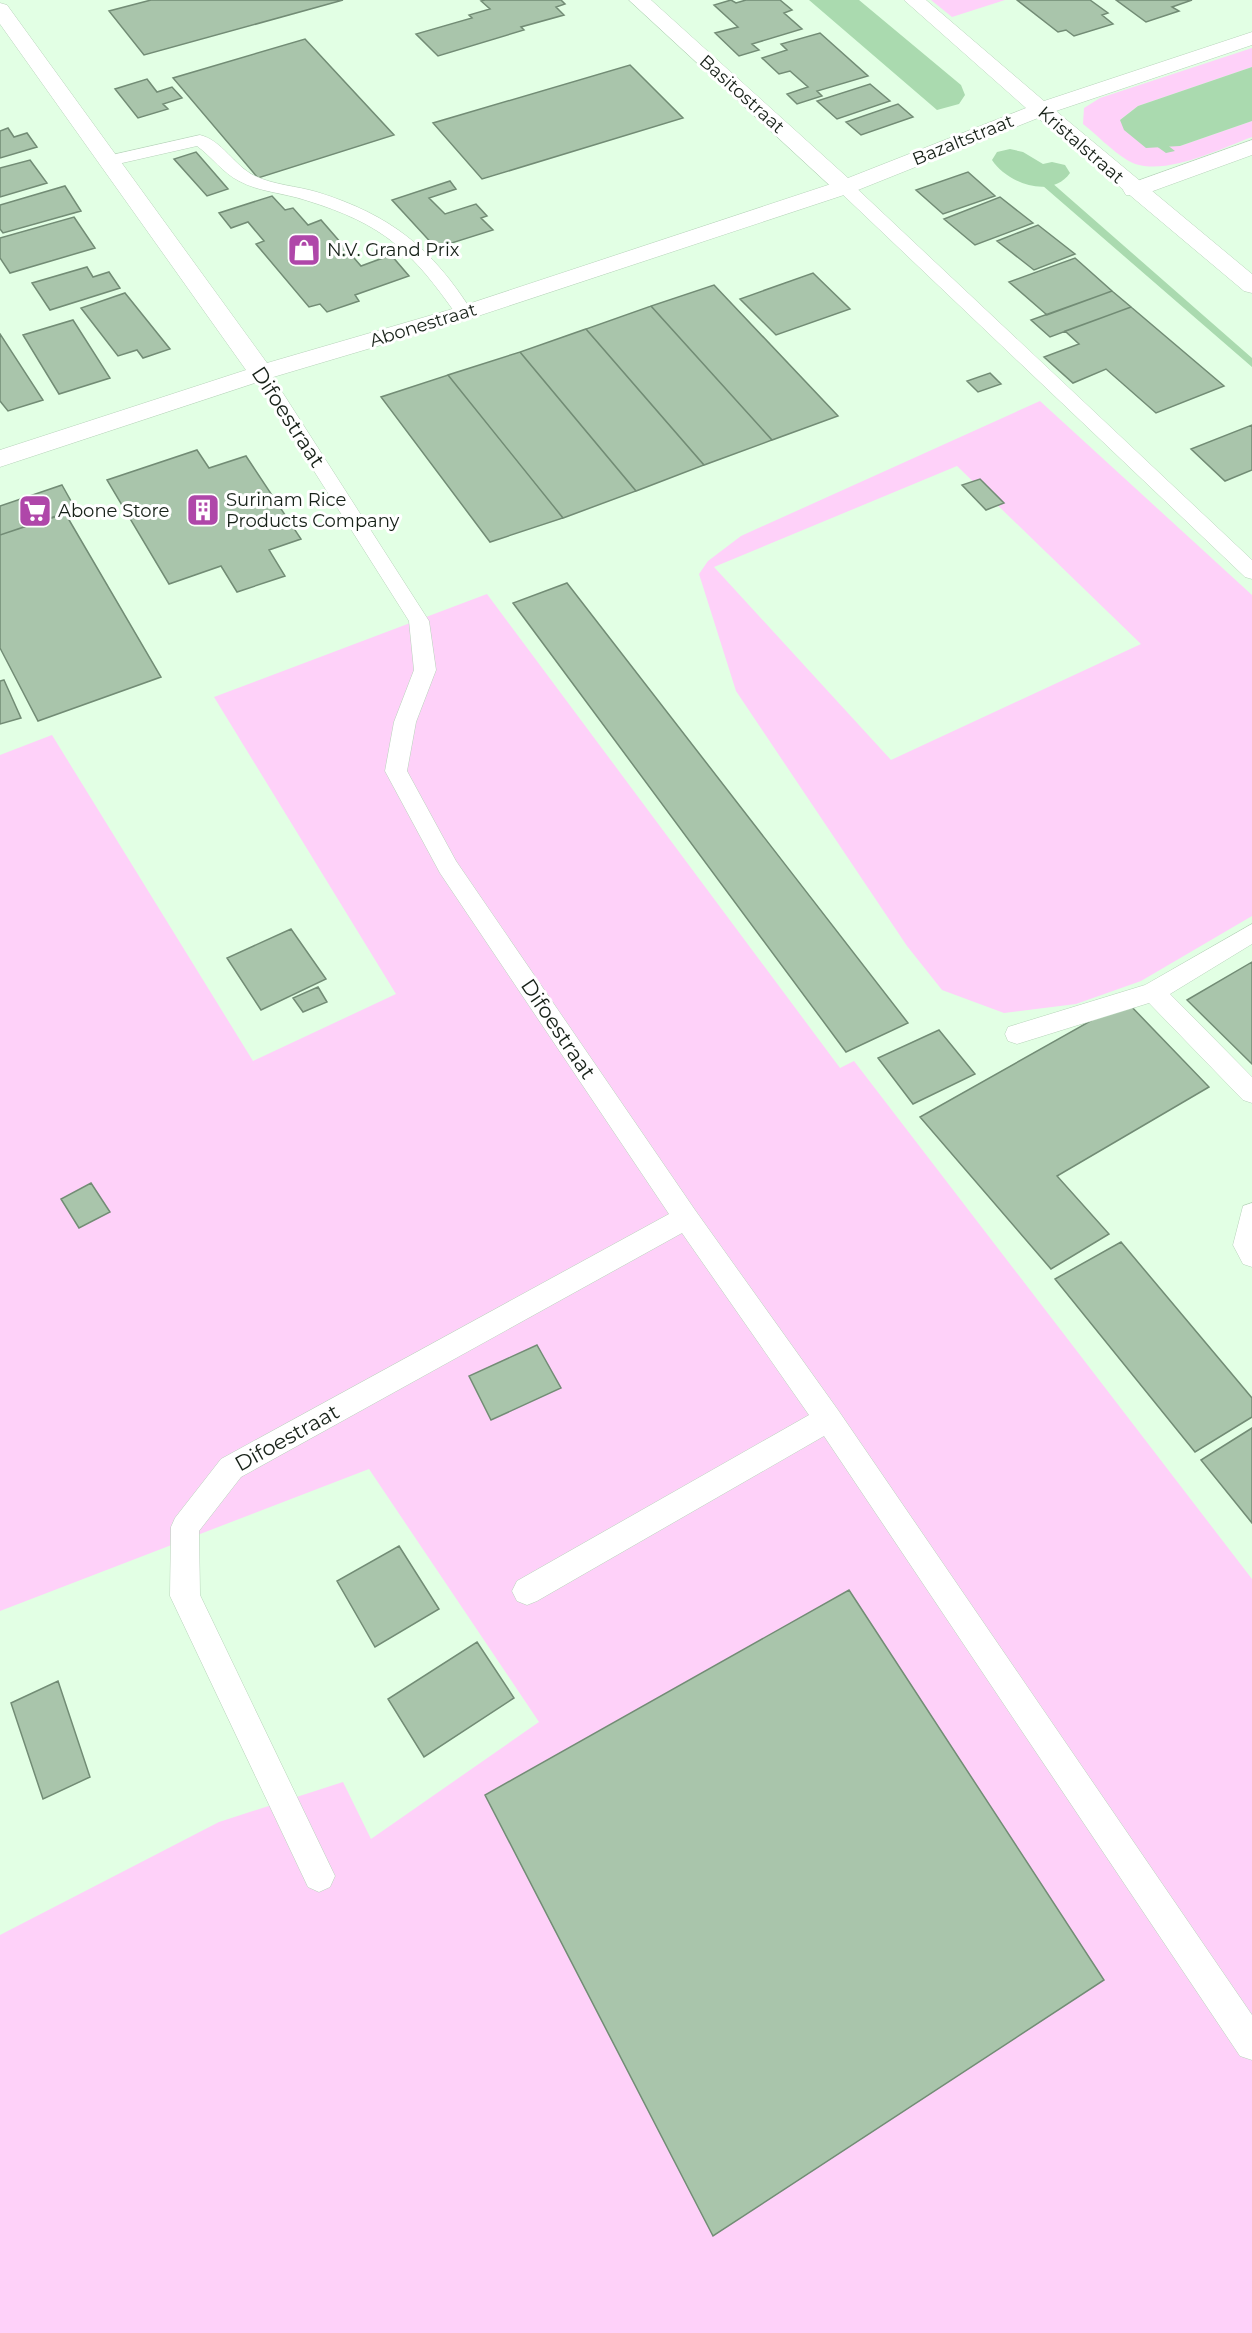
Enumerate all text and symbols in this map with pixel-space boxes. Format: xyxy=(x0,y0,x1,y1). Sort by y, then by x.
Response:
street label: Basitostraat xyxy=(695,50,789,138)
street label: Kristalstraat xyxy=(1033,102,1129,188)
street label: Bazaltstraat xyxy=(909,110,1017,170)
shop icon: N.V. Grand Prix xyxy=(286,232,322,268)
place label: N.V. Grand Prix xyxy=(327,239,460,261)
street label: Abonestraat xyxy=(367,298,479,352)
street label: Difoestraat xyxy=(247,362,330,472)
place label: Surinam Rice Products Company xyxy=(226,489,399,532)
building icon: Surinam Rice Products Company xyxy=(185,492,221,528)
supermarket icon: Abone Store xyxy=(17,493,53,529)
place label: Abone Store xyxy=(58,500,169,522)
street label: Difoestraat xyxy=(516,974,601,1084)
street label: Difoestraat xyxy=(230,1399,343,1476)

